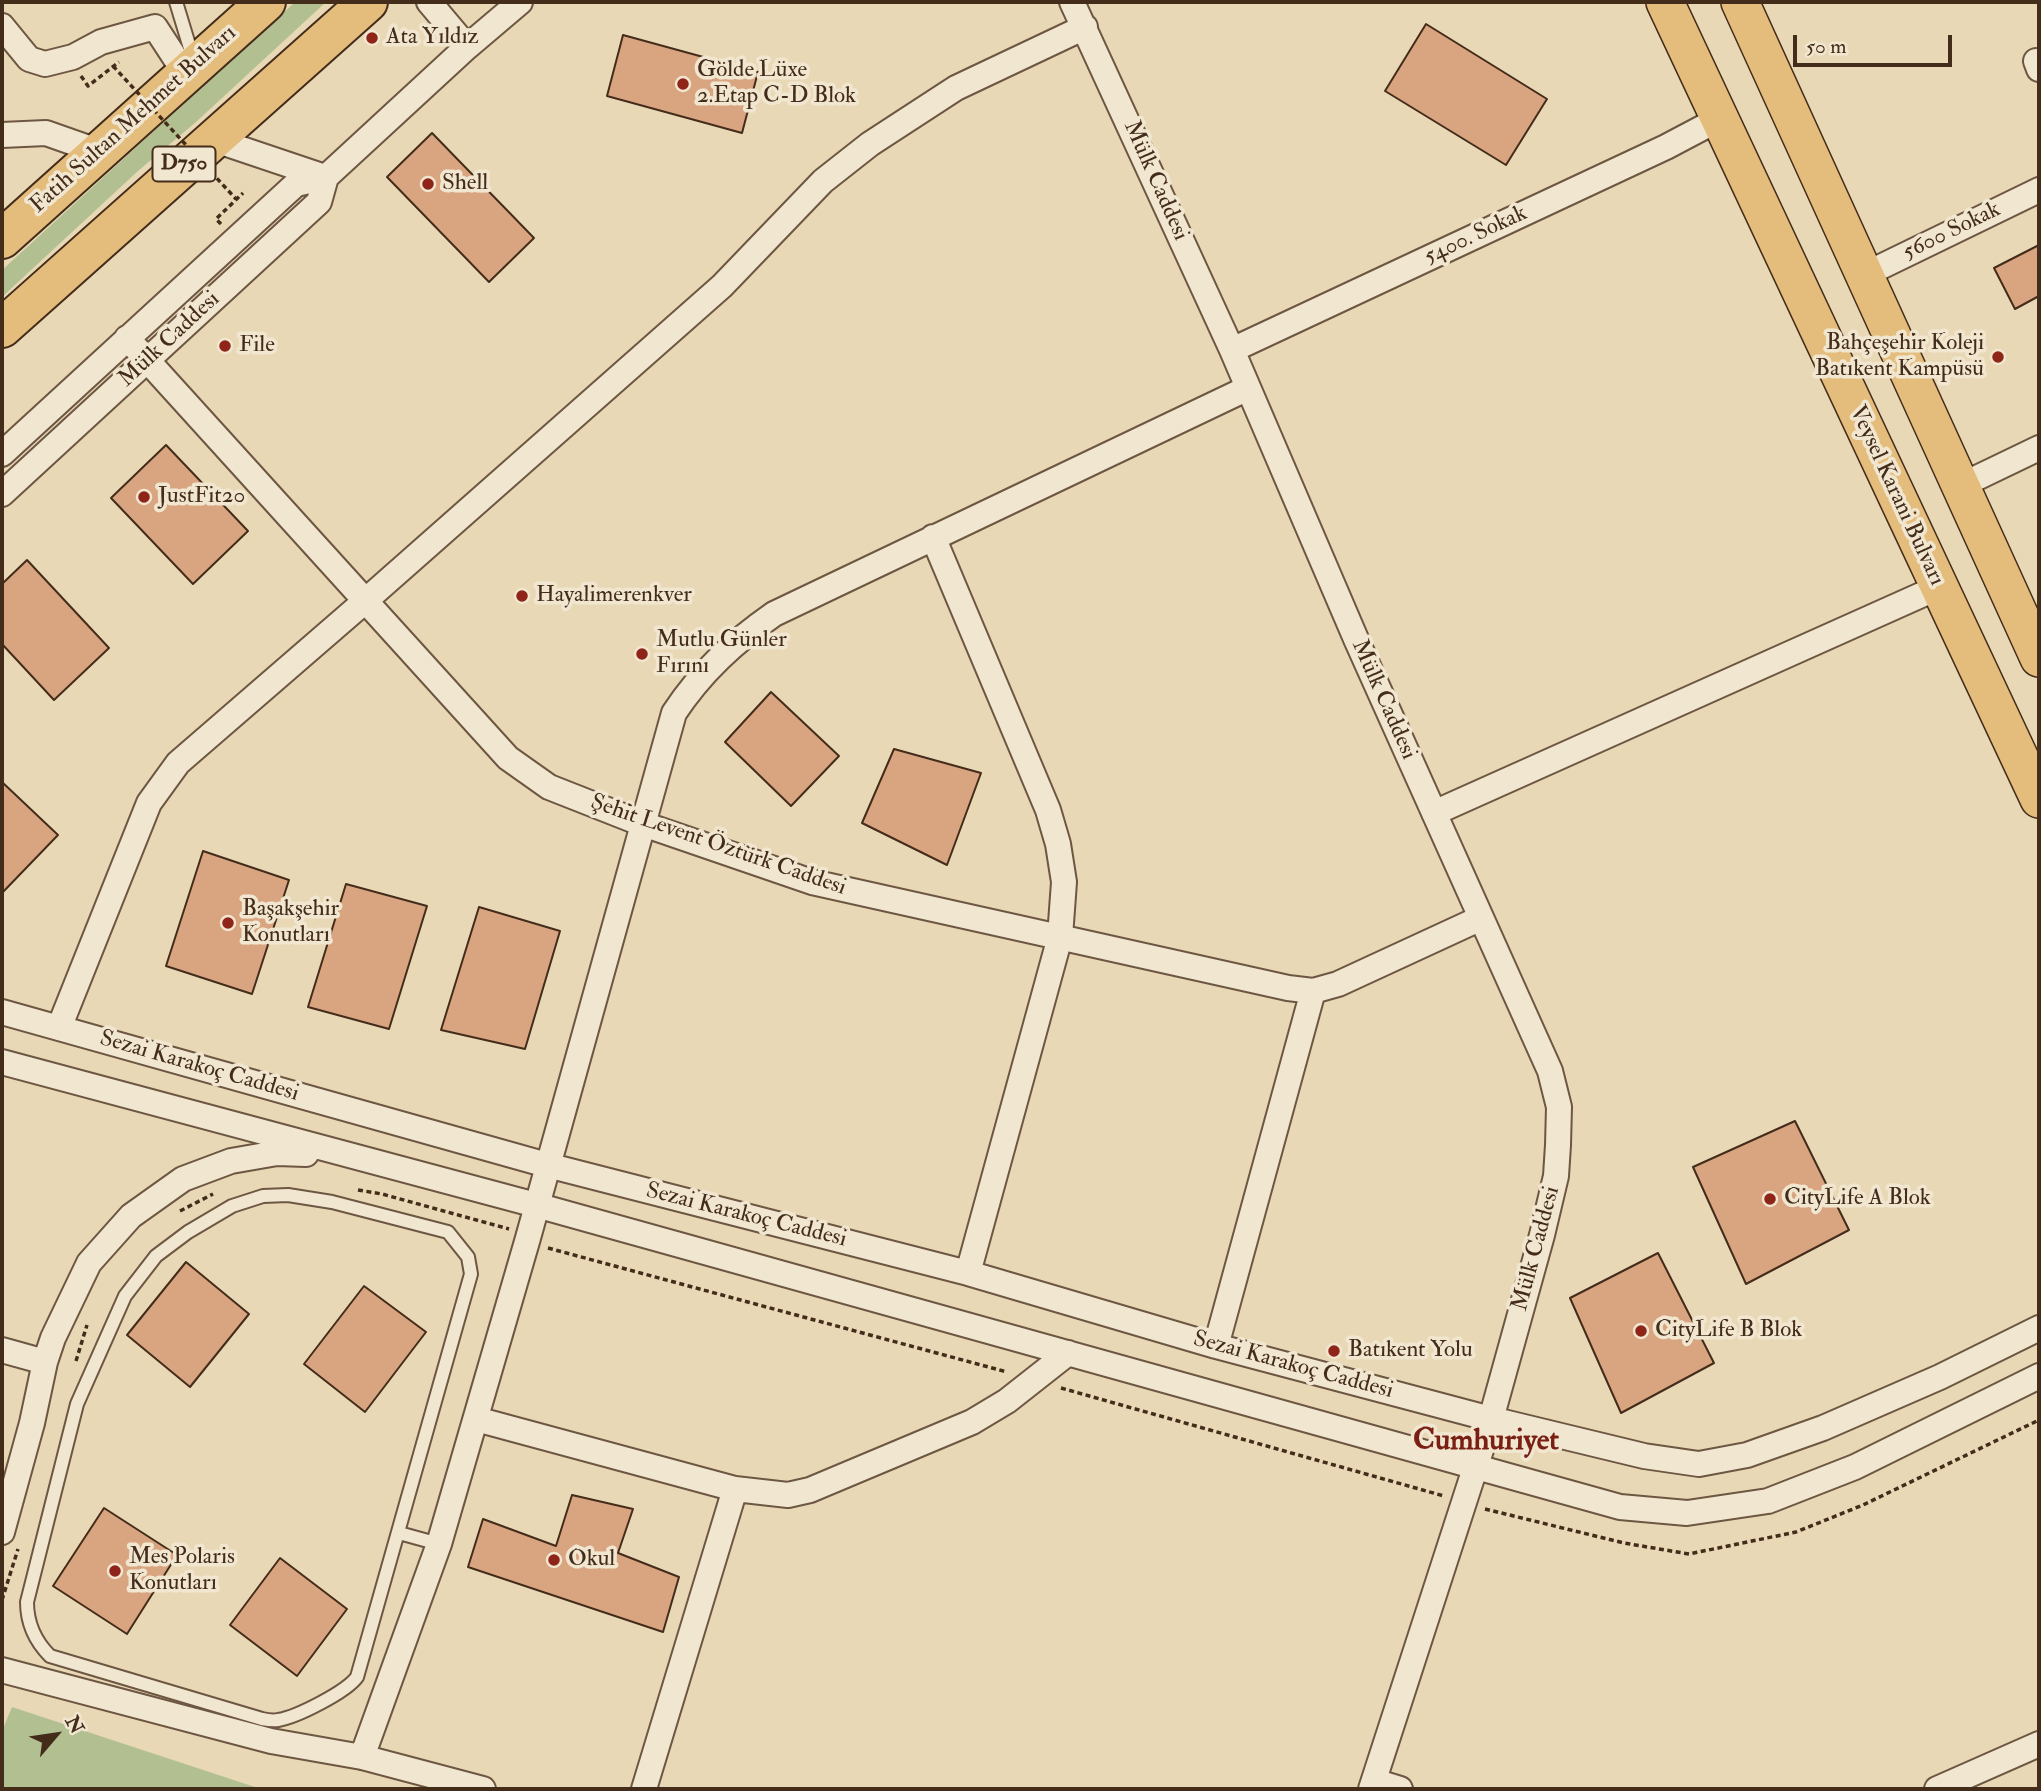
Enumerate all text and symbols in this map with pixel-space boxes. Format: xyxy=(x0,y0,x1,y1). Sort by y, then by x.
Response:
street label: Fatih Sultan Mehmet Bulvarı xyxy=(25,20,243,220)
scale bar xyxy=(1796,21,1955,65)
place label: Ata Yıldız xyxy=(386,24,479,52)
marker: Ata Yıldız xyxy=(364,30,380,46)
text: 50 m xyxy=(1806,33,1847,60)
place label: Gölde Lüxe 2.Etap C-D Blok xyxy=(697,57,856,111)
marker: Gölde Lüxe 2.Etap C-D Blok xyxy=(675,76,691,92)
street label: Mülk Caddesi xyxy=(1116,117,1194,245)
road number: D750 xyxy=(152,146,216,182)
place label: Shell xyxy=(442,170,488,198)
marker: Shell xyxy=(420,176,436,192)
street label: 5600 Sokak xyxy=(1899,197,2005,267)
street label: 5400. Sokak xyxy=(1420,200,1532,272)
street label: Mülk Caddesi xyxy=(114,286,226,394)
place label: Bahçeşehir Koleji Batıkent Kampüsü xyxy=(1815,330,1984,384)
place label: File xyxy=(239,332,275,360)
marker: File xyxy=(217,338,233,354)
marker: Bahçeşehir Koleji Batıkent Kampüsü xyxy=(1990,349,2006,365)
street label: Veysel Karani Bulvarı xyxy=(1842,402,1950,590)
place label: JustFit20 xyxy=(158,483,245,511)
marker: JustFit20 xyxy=(136,489,152,505)
place label: Hayalimerenkver xyxy=(536,582,692,610)
marker: Hayalimerenkver xyxy=(514,588,530,604)
place label: Mutlu Günler Fırını xyxy=(656,627,787,681)
street label: Mülk Caddesi xyxy=(1344,636,1422,764)
marker: Mutlu Günler Fırını xyxy=(634,646,650,662)
street label: Şehit Levent Öztürk Caddesi xyxy=(587,789,849,903)
place label: Başakşehir Konutları xyxy=(242,896,339,950)
marker: Başakşehir Konutları xyxy=(220,915,236,931)
street label: Sezai Karakoç Caddesi xyxy=(96,1025,302,1109)
street label: Sezai Karakoç Caddesi xyxy=(643,1178,849,1254)
street label: Mülk Caddesi xyxy=(1507,1184,1567,1314)
place label: CityLife A Blok xyxy=(1784,1185,1931,1213)
marker: CityLife A Blok xyxy=(1762,1191,1778,1207)
place label: CityLife B Blok xyxy=(1655,1317,1802,1345)
marker: CityLife B Blok xyxy=(1633,1323,1649,1339)
street label: Sezai Karakoç Caddesi xyxy=(1190,1326,1396,1406)
place label: Batıkent Yolu xyxy=(1348,1337,1473,1365)
marker: Batıkent Yolu xyxy=(1326,1343,1342,1359)
district label: Cumhuriyet xyxy=(1413,1425,1559,1461)
place label: Mes Polaris Konutları xyxy=(129,1544,235,1598)
place label: Okul xyxy=(568,1546,615,1574)
marker: Okul xyxy=(546,1552,562,1568)
marker: Mes Polaris Konutları xyxy=(107,1563,123,1579)
north arrow xyxy=(21,1700,91,1770)
text: N xyxy=(60,1712,89,1738)

